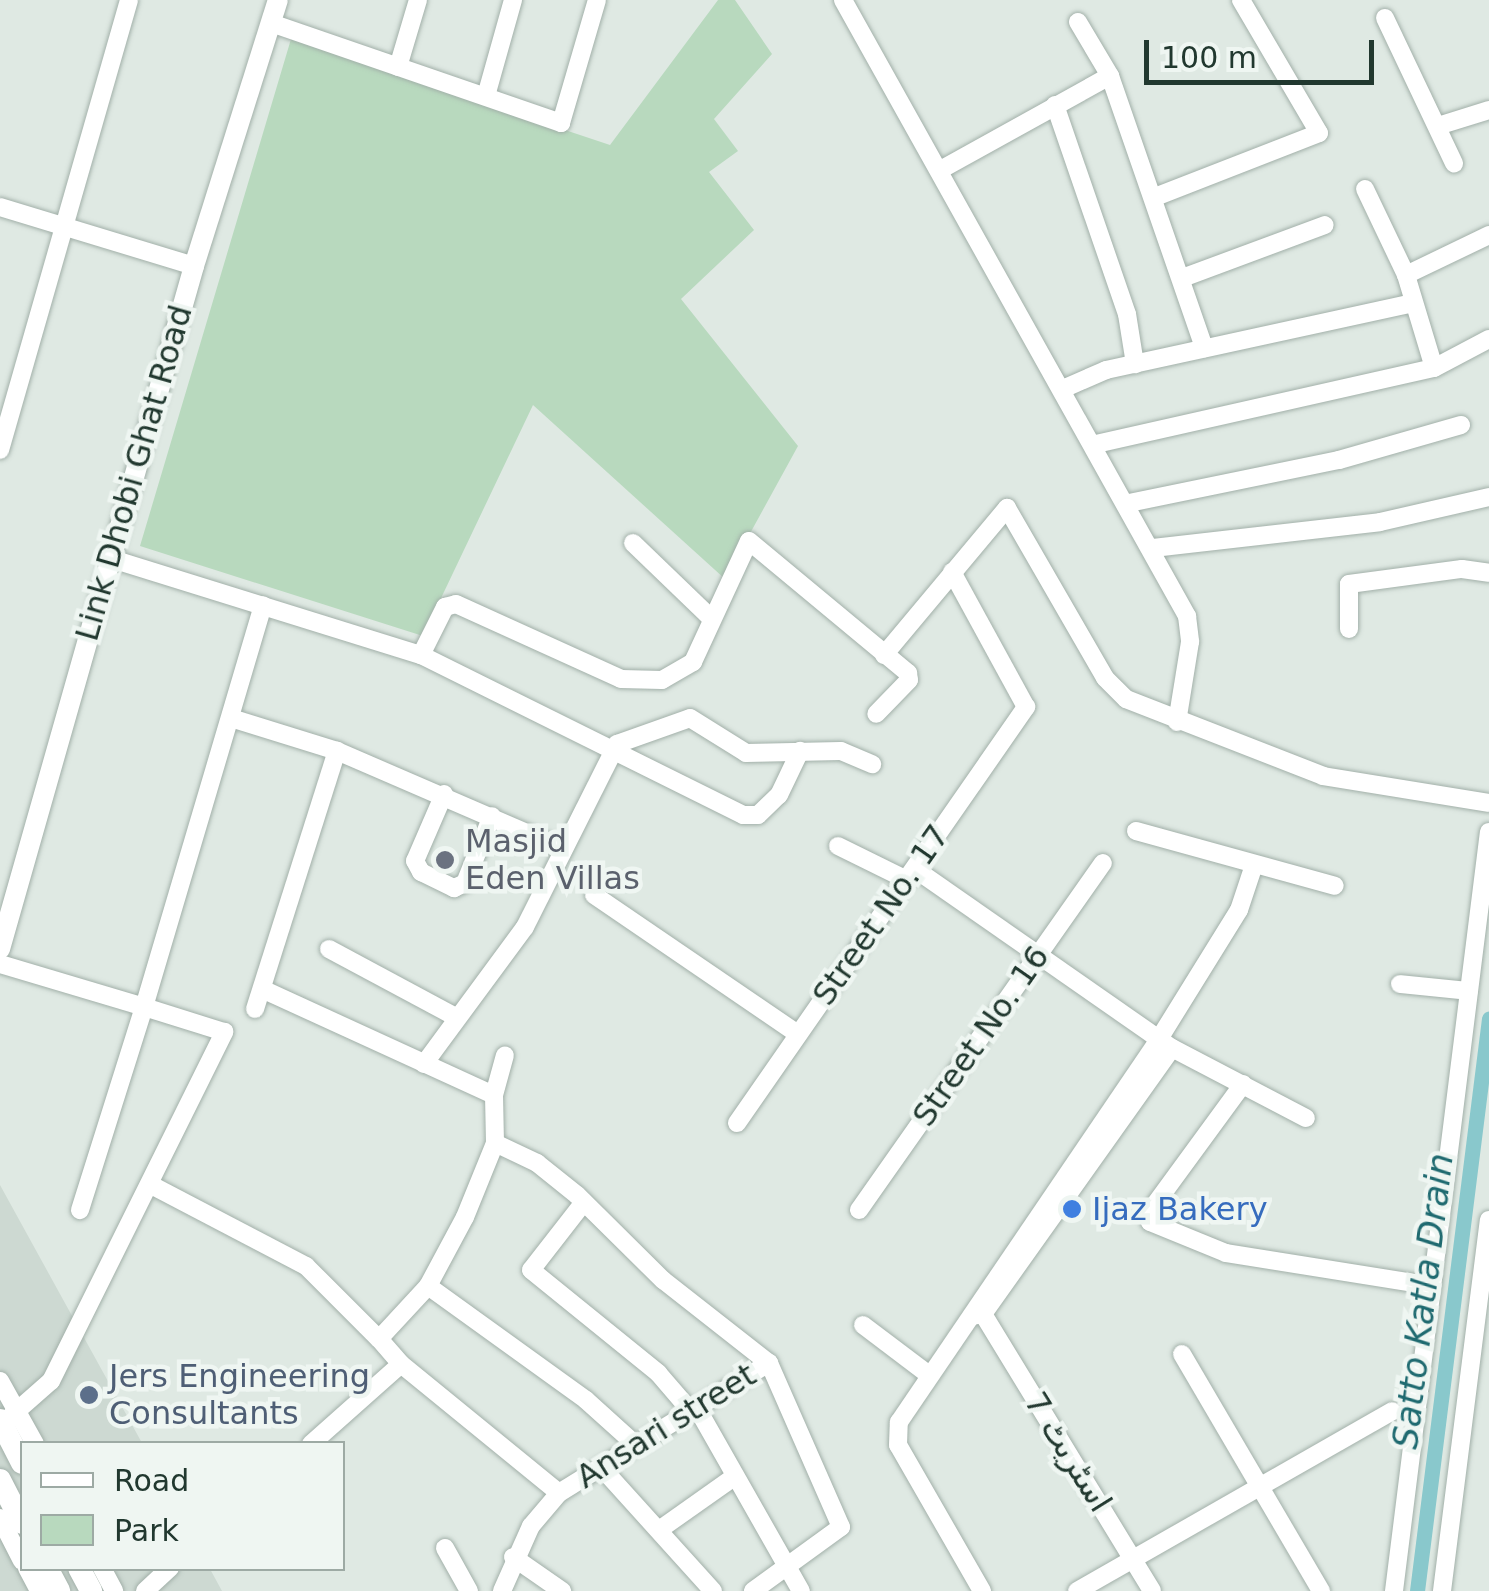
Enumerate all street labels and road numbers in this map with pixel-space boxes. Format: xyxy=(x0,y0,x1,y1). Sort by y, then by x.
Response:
street label: Link Dhobi Ghat Road xyxy=(68,301,200,645)
street label: Street No. 17 xyxy=(805,817,957,1013)
street label: Street No. 16 xyxy=(905,938,1057,1134)
street label: Ansari street xyxy=(569,1356,763,1496)
street label: اسٹریٹ 7 xyxy=(1016,1385,1120,1519)

